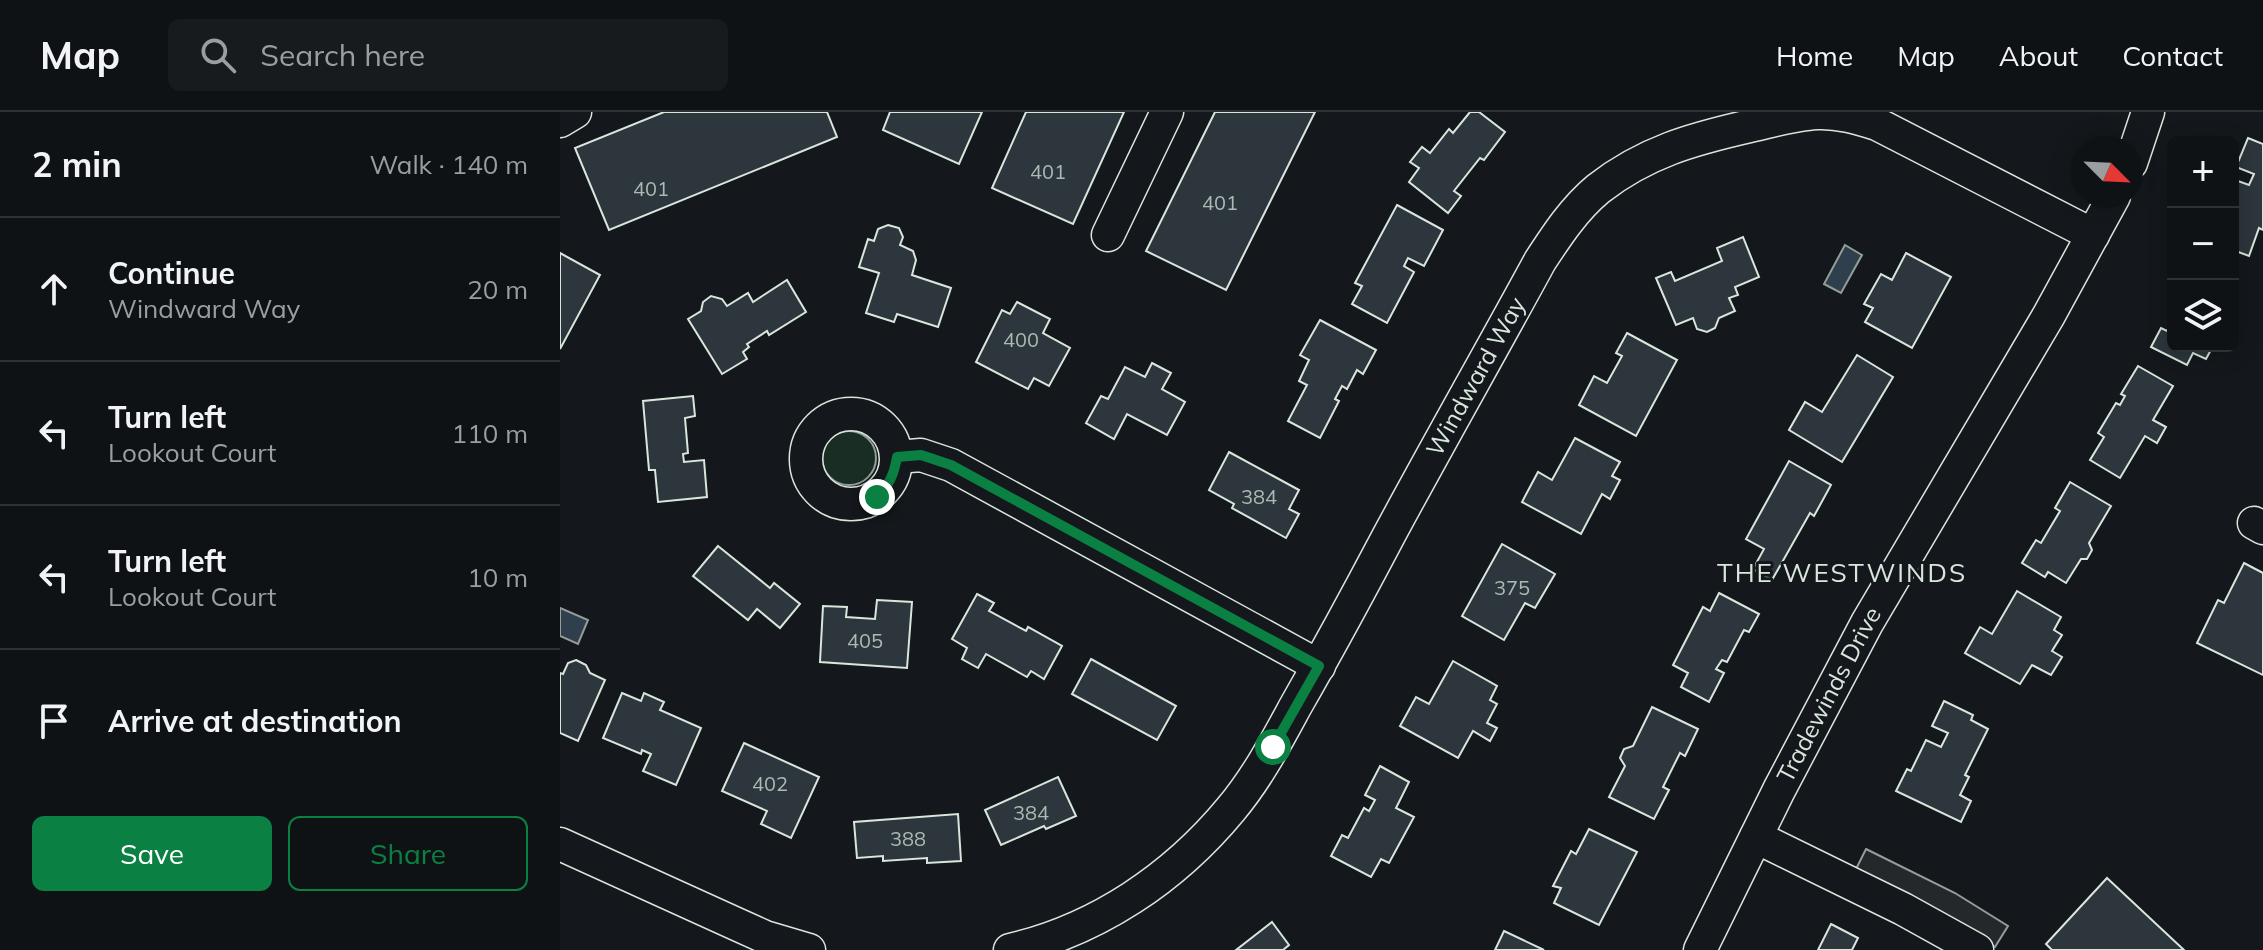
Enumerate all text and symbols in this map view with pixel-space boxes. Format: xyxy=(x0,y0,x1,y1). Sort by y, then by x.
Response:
search box xyxy=(168,19,728,91)
text: Map xyxy=(40,31,120,79)
icon: search xyxy=(196,33,240,77)
text: Search here xyxy=(260,36,425,74)
text: Home xyxy=(1776,38,1853,73)
text: Map xyxy=(1897,38,1955,73)
text: About xyxy=(1999,38,2078,73)
text: Contact xyxy=(2122,38,2223,73)
north arrow xyxy=(2071,136,2143,208)
map controls xyxy=(2167,136,2239,352)
button: + xyxy=(2167,136,2239,208)
text: 2 min xyxy=(32,143,122,186)
text: Walk · 140 m xyxy=(369,148,528,181)
house number: 401 xyxy=(1030,159,1066,184)
house number: 401 xyxy=(633,176,669,201)
house number: 401 xyxy=(1202,190,1238,215)
button: − xyxy=(2167,208,2239,280)
text: Continue xyxy=(108,254,235,292)
icon: ahead xyxy=(32,267,76,311)
text: 20 m xyxy=(467,273,528,306)
button: layers xyxy=(2167,280,2239,352)
street label: Windward Way xyxy=(1419,291,1532,461)
text: Windward Way xyxy=(108,292,300,325)
house number: 400 xyxy=(1003,327,1039,352)
text: Turn left xyxy=(108,398,226,436)
icon: left xyxy=(32,411,76,455)
text: 110 m xyxy=(452,417,528,450)
text: Lookout Court xyxy=(108,436,276,469)
route end xyxy=(859,479,895,515)
house number: 384 xyxy=(1241,484,1277,509)
text: Turn left xyxy=(108,542,226,580)
icon: left xyxy=(32,555,76,599)
district label: THE WESTWINDS xyxy=(1717,556,1967,589)
text: 10 m xyxy=(467,561,528,594)
house number: 375 xyxy=(1494,575,1530,600)
text: Lookout Court xyxy=(108,580,276,613)
street label: Tradewinds Drive xyxy=(1770,601,1887,787)
house number: 405 xyxy=(847,628,883,653)
icon: arrive xyxy=(32,699,76,743)
text: Arrive at destination xyxy=(108,702,402,740)
route start xyxy=(1255,729,1291,765)
house number: 402 xyxy=(752,771,788,796)
house number: 384 xyxy=(1013,800,1049,825)
button: Save xyxy=(32,816,272,891)
button: Share xyxy=(288,816,528,891)
house number: 388 xyxy=(890,826,926,851)

